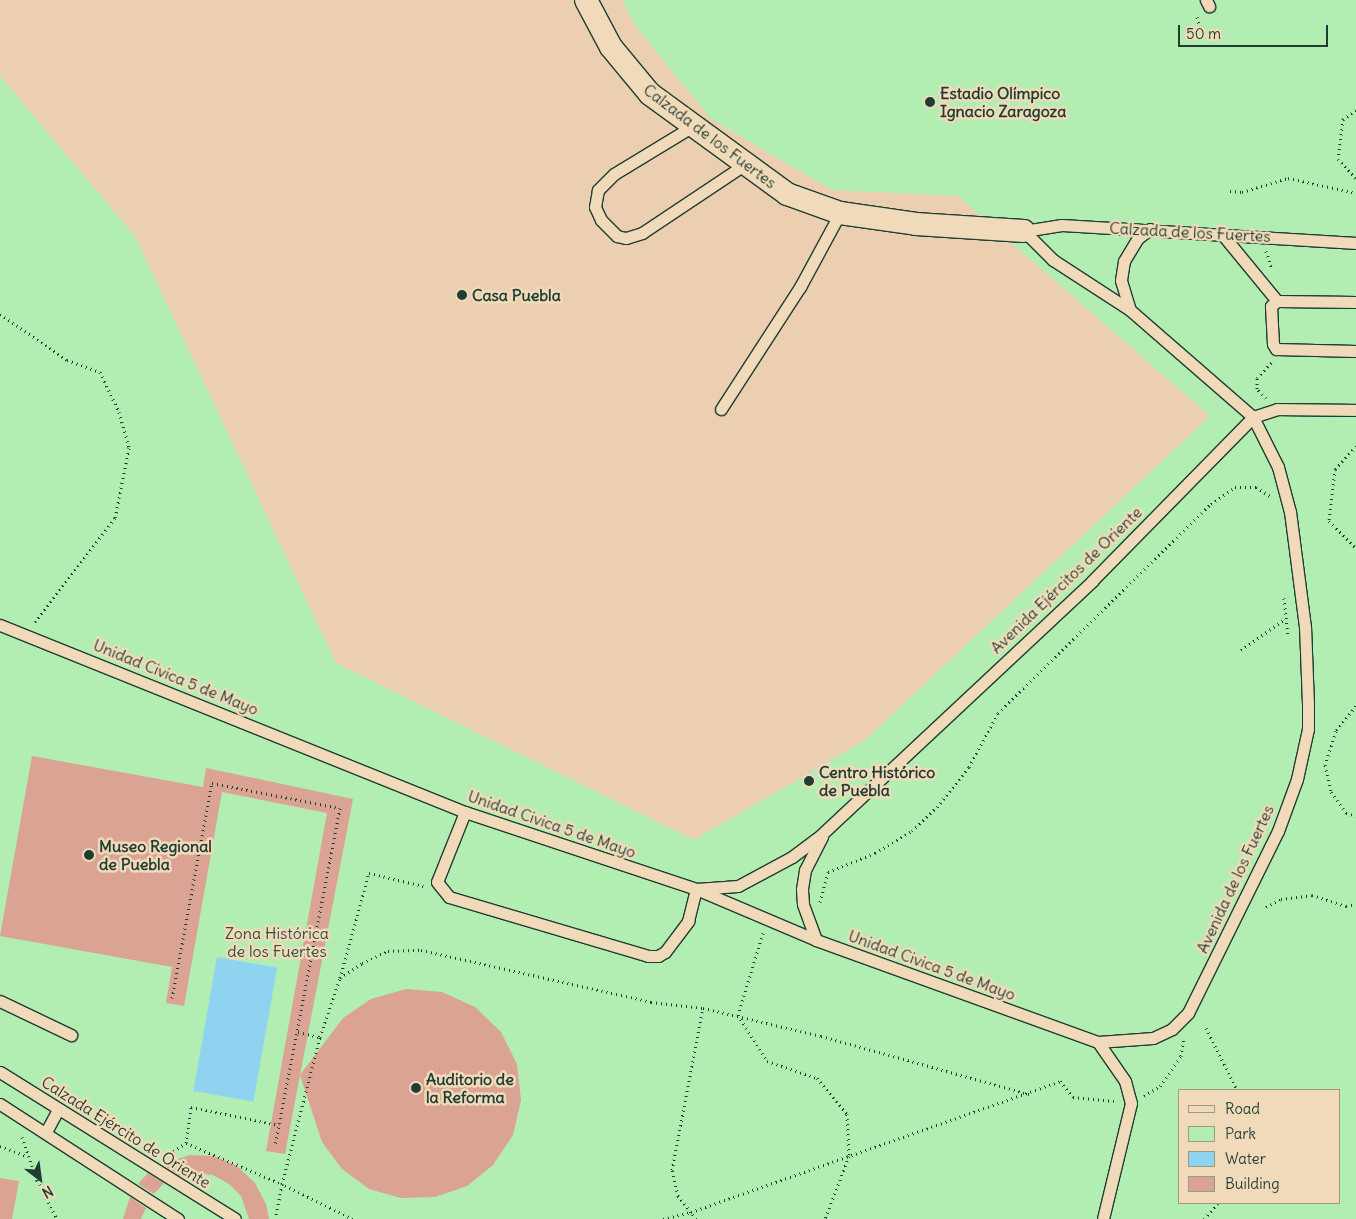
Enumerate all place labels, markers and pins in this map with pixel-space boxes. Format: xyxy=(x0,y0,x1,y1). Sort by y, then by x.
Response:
place label: Estadio Olímpico Ignacio Zaragoza xyxy=(940,83,1066,121)
marker: Estadio Olímpico Ignacio Zaragoza xyxy=(924,96,936,108)
place label: Casa Puebla xyxy=(472,285,561,305)
marker: Casa Puebla xyxy=(456,289,468,301)
place label: Centro Histórico de Puebla xyxy=(819,762,935,800)
marker: Centro Histórico de Puebla xyxy=(803,775,815,787)
place label: Museo Regional de Puebla xyxy=(99,836,212,874)
marker: Museo Regional de Puebla xyxy=(83,849,95,861)
place label: Auditorio de la Reforma xyxy=(426,1069,514,1107)
marker: Auditorio de la Reforma xyxy=(410,1082,422,1094)

